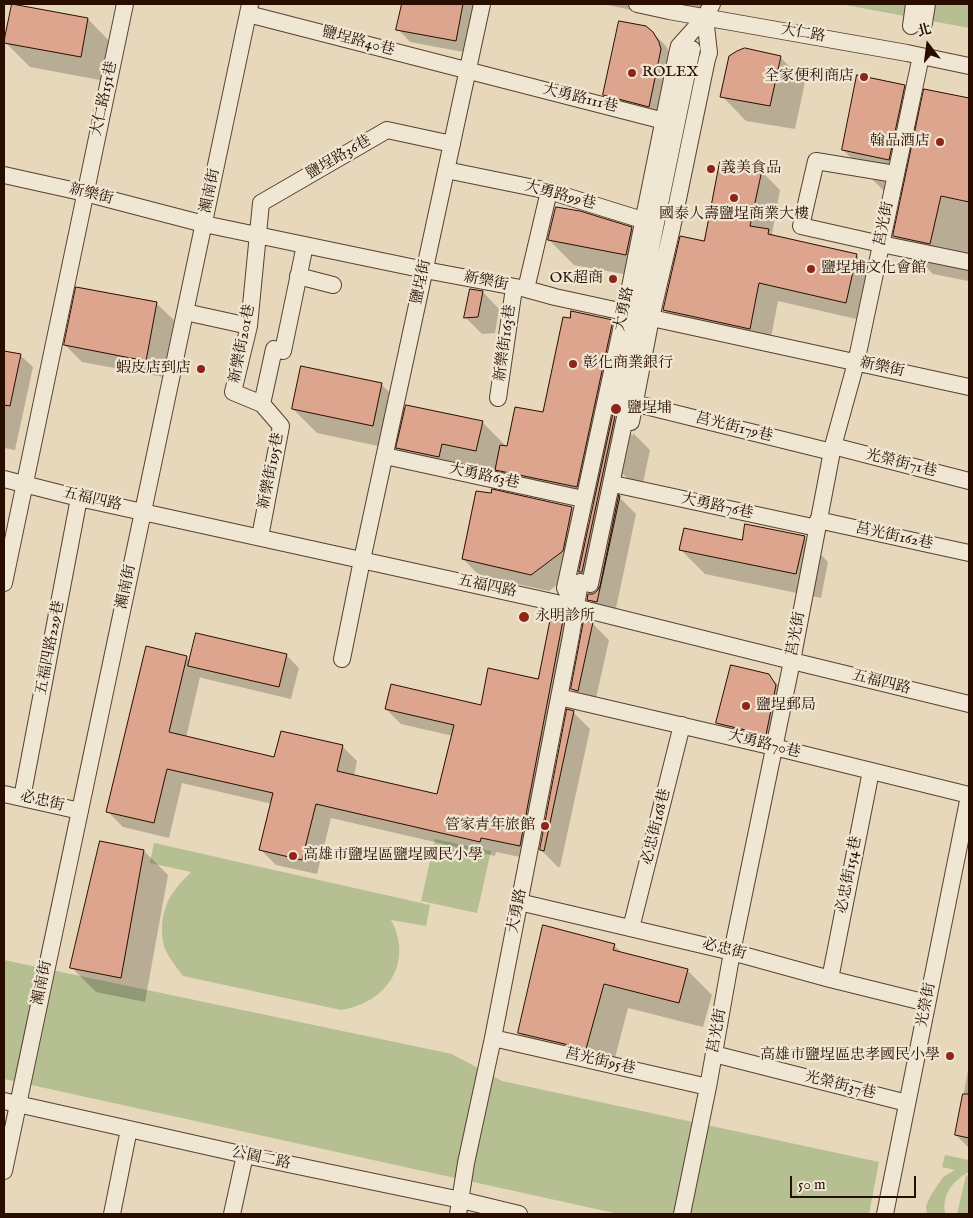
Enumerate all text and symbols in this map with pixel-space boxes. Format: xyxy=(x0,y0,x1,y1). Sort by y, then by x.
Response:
north arrow xyxy=(903,20,953,70)
text: 北 xyxy=(915,20,933,41)
street label: 大仁路 xyxy=(779,21,827,47)
street label: 鹽埕路40巷 xyxy=(320,24,396,60)
street label: 大仁路151巷 xyxy=(88,60,122,138)
place label: ROLEX xyxy=(642,64,699,82)
marker: ROLEX xyxy=(626,67,638,79)
place label: 全家便利商店 xyxy=(764,68,854,86)
marker: 全家便利商店 xyxy=(858,71,870,83)
street label: 大勇路111巷 xyxy=(541,81,619,117)
street label: 鹽埕路36巷 xyxy=(303,132,375,184)
place label: 翰品酒店 xyxy=(870,133,930,151)
marker: 翰品酒店 xyxy=(934,136,946,148)
place label: 義美食品 xyxy=(721,160,781,178)
marker: 義美食品 xyxy=(705,163,717,175)
street label: 瀨南街 xyxy=(198,167,224,215)
street label: 大勇路99巷 xyxy=(522,178,598,214)
street label: 新樂街 xyxy=(67,181,115,209)
marker: 國泰人壽鹽埕商業大樓 xyxy=(728,192,740,204)
street label: 莒光街 xyxy=(872,200,898,248)
place label: 國泰人壽鹽埕商業大樓 xyxy=(659,206,809,224)
street label: 鹽埕街 xyxy=(409,258,435,306)
place label: 鹽埕埔文化會館 xyxy=(821,260,926,278)
marker: 鹽埕埔文化會館 xyxy=(805,263,817,275)
street label: 新樂街 xyxy=(462,269,510,295)
place label: OK超商 xyxy=(550,270,603,288)
marker: OK超商 xyxy=(607,273,619,285)
street label: 大勇路 xyxy=(612,285,638,333)
street label: 新樂街201巷 xyxy=(227,303,259,385)
street label: 新樂街163巷 xyxy=(492,303,520,383)
place label: 彰化商業銀行 xyxy=(583,355,673,373)
street label: 新樂街 xyxy=(858,355,906,381)
marker: 彰化商業銀行 xyxy=(567,358,579,370)
place label: 蝦皮店到店 xyxy=(116,360,191,378)
marker: 蝦皮店到店 xyxy=(195,363,207,375)
place label: 鹽埕埔 xyxy=(627,400,672,418)
marker: 鹽埕埔 xyxy=(609,402,623,416)
street label: 莒光街179巷 xyxy=(693,410,775,446)
street label: 新樂街195巷 xyxy=(256,431,288,511)
street label: 光榮街71巷 xyxy=(864,446,938,482)
street label: 大勇路63巷 xyxy=(447,461,521,493)
street label: 五福四路 xyxy=(61,484,123,516)
street label: 大勇路76巷 xyxy=(679,491,755,523)
street label: 莒光街162巷 xyxy=(854,520,934,554)
street label: 瀨南街 xyxy=(114,563,140,611)
street label: 五福四路 xyxy=(456,572,518,602)
street label: 五福四路229巷 xyxy=(33,599,69,697)
place label: 永明診所 xyxy=(535,608,595,626)
marker: 永明診所 xyxy=(517,610,531,624)
street label: 莒光街 xyxy=(784,610,810,658)
street label: 五福四路 xyxy=(850,667,912,699)
place label: 鹽埕郵局 xyxy=(756,697,816,715)
marker: 鹽埕郵局 xyxy=(740,700,752,712)
street label: 大勇路70巷 xyxy=(726,727,802,763)
street label: 必忠街168巷 xyxy=(639,787,675,867)
street label: 必忠街 xyxy=(18,788,66,816)
place label: 管家青年旅館 xyxy=(445,817,535,835)
marker: 管家青年旅館 xyxy=(539,820,551,832)
street label: 必忠街154巷 xyxy=(834,835,866,915)
place label: 高雄市鹽埕區鹽埕國民小學 xyxy=(303,847,483,865)
marker: 高雄市鹽埕區鹽埕國民小學 xyxy=(287,850,299,862)
street label: 大勇路 xyxy=(505,887,531,935)
street label: 必忠街 xyxy=(700,936,748,964)
street label: 瀨南街 xyxy=(30,959,56,1007)
street label: 光榮街 xyxy=(914,981,940,1029)
street label: 莒光街 xyxy=(705,1007,731,1055)
street label: 莒光街95巷 xyxy=(563,1045,637,1079)
place label: 高雄市鹽埕區忠孝國民小學 xyxy=(760,1047,940,1065)
marker: 高雄市鹽埕區忠孝國民小學 xyxy=(944,1050,956,1062)
street label: 光榮街37巷 xyxy=(803,1068,877,1104)
street label: 公園二路 xyxy=(230,1144,292,1174)
scale bar xyxy=(793,1166,919,1198)
text: 50 m xyxy=(798,1175,826,1194)

